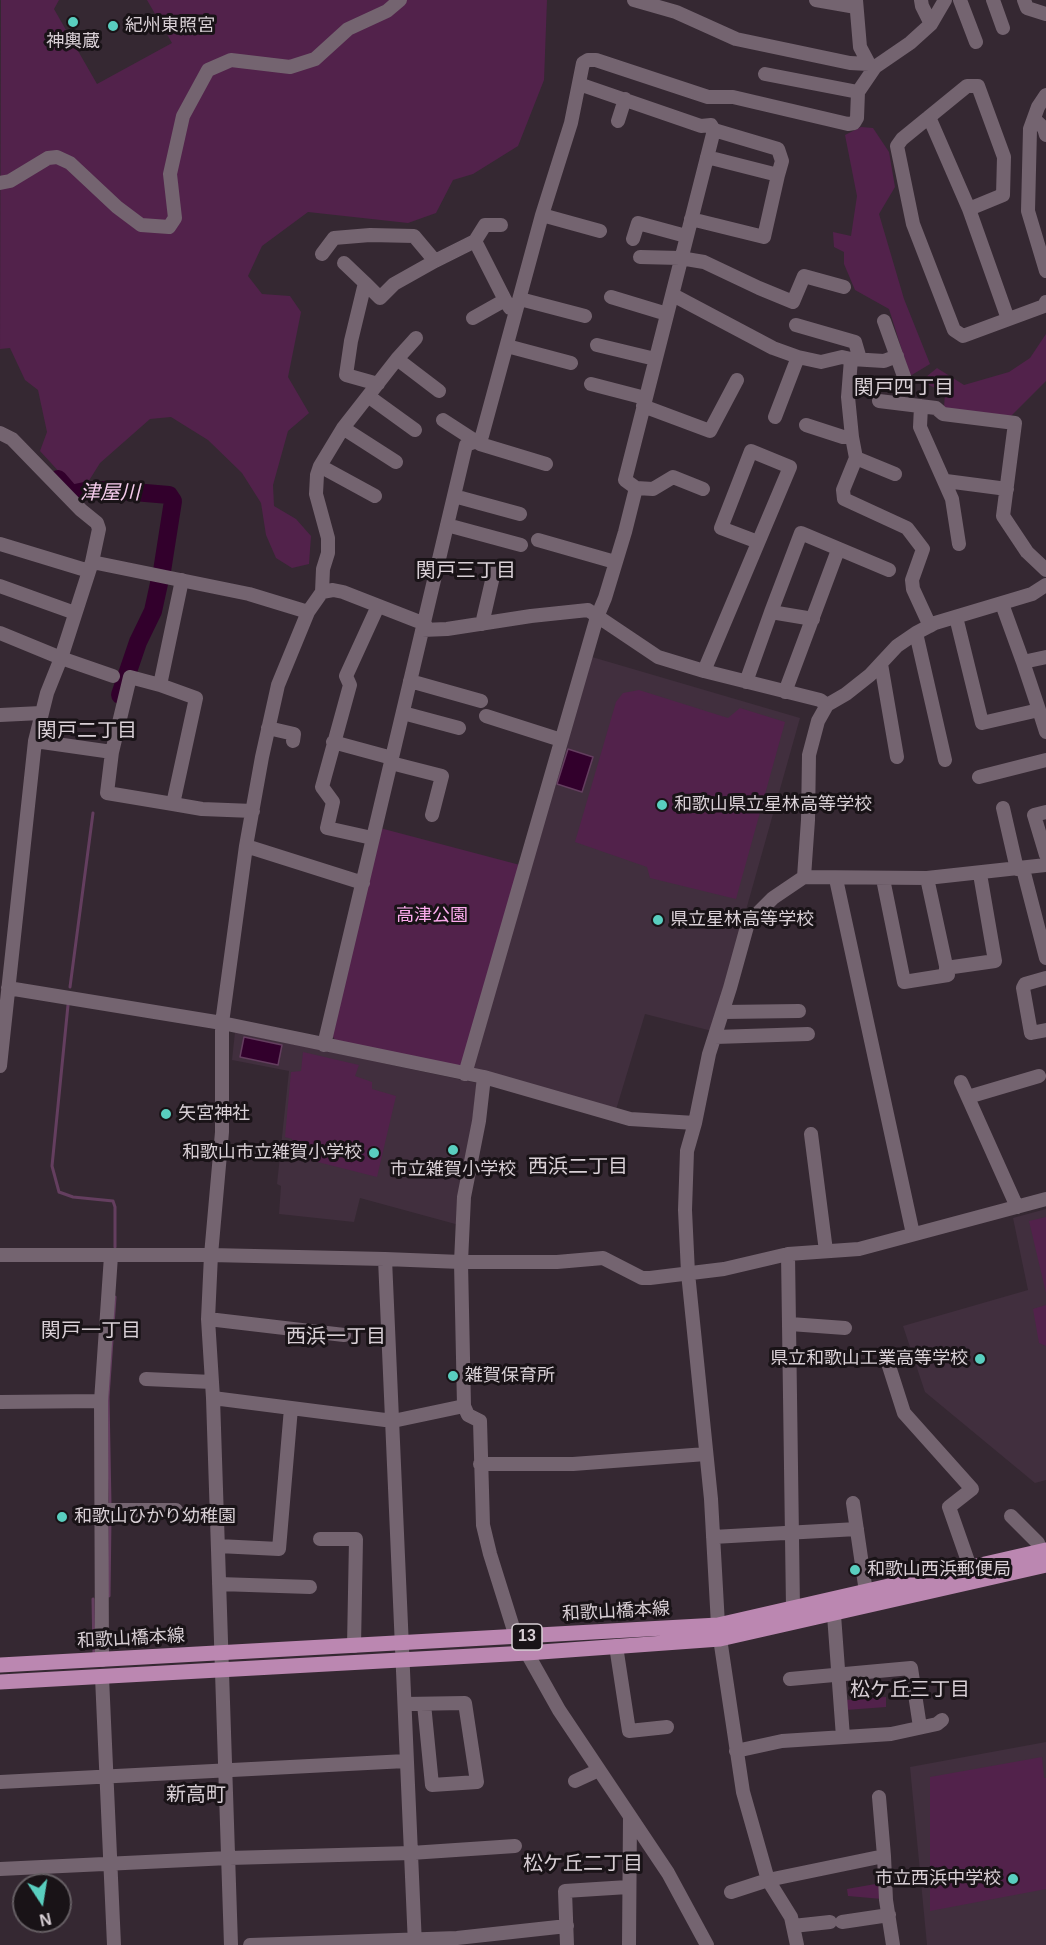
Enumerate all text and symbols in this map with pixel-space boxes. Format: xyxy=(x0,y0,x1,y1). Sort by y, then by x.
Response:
marker: 神輿蔵 xyxy=(66,15,80,29)
place label: 紀州東照宮 xyxy=(125,15,215,37)
marker: 紀州東照宮 xyxy=(106,19,120,33)
place label: 神輿蔵 xyxy=(46,31,100,53)
district label: 関戸四丁目 xyxy=(854,376,954,400)
water label: 津屋川 xyxy=(80,481,140,505)
district label: 関戸三丁目 xyxy=(416,559,516,583)
district label: 関戸二丁目 xyxy=(37,719,137,743)
place label: 和歌山県立星林高等学校 xyxy=(674,794,872,816)
marker: 和歌山県立星林高等学校 xyxy=(655,798,669,812)
park label: 高津公園 xyxy=(396,905,468,927)
place label: 県立星林高等学校 xyxy=(670,909,814,931)
marker: 県立星林高等学校 xyxy=(651,913,665,927)
place label: 矢宮神社 xyxy=(178,1103,250,1125)
marker: 矢宮神社 xyxy=(159,1107,173,1121)
place label: 和歌山市立雑賀小学校 xyxy=(182,1142,362,1164)
marker: 市立雑賀小学校 xyxy=(446,1143,460,1157)
marker: 和歌山市立雑賀小学校 xyxy=(367,1146,381,1160)
district label: 西浜二丁目 xyxy=(528,1155,628,1179)
place label: 市立雑賀小学校 xyxy=(390,1159,516,1181)
district label: 関戸一丁目 xyxy=(41,1319,141,1343)
district label: 西浜一丁目 xyxy=(286,1325,386,1349)
place label: 県立和歌山工業高等学校 xyxy=(770,1348,968,1370)
marker: 県立和歌山工業高等学校 xyxy=(973,1352,987,1366)
place label: 雑賀保育所 xyxy=(465,1365,555,1387)
marker: 雑賀保育所 xyxy=(446,1369,460,1383)
place label: 和歌山ひかり幼稚園 xyxy=(74,1506,236,1528)
marker: 和歌山ひかり幼稚園 xyxy=(55,1510,69,1524)
place label: 和歌山西浜郵便局 xyxy=(867,1559,1011,1581)
marker: 和歌山西浜郵便局 xyxy=(848,1563,862,1577)
street label: 和歌山橋本線 xyxy=(562,1598,670,1626)
road number: 13 xyxy=(512,1624,542,1650)
street label: 和歌山橋本線 xyxy=(77,1625,185,1653)
district label: 松ケ丘三丁目 xyxy=(850,1678,970,1702)
district label: 新高町 xyxy=(166,1783,226,1807)
district label: 松ケ丘二丁目 xyxy=(523,1852,643,1876)
place label: 市立西浜中学校 xyxy=(875,1868,1001,1890)
marker: 市立西浜中学校 xyxy=(1006,1872,1020,1886)
north arrow xyxy=(12,1873,72,1933)
text: N xyxy=(38,1910,53,1929)

